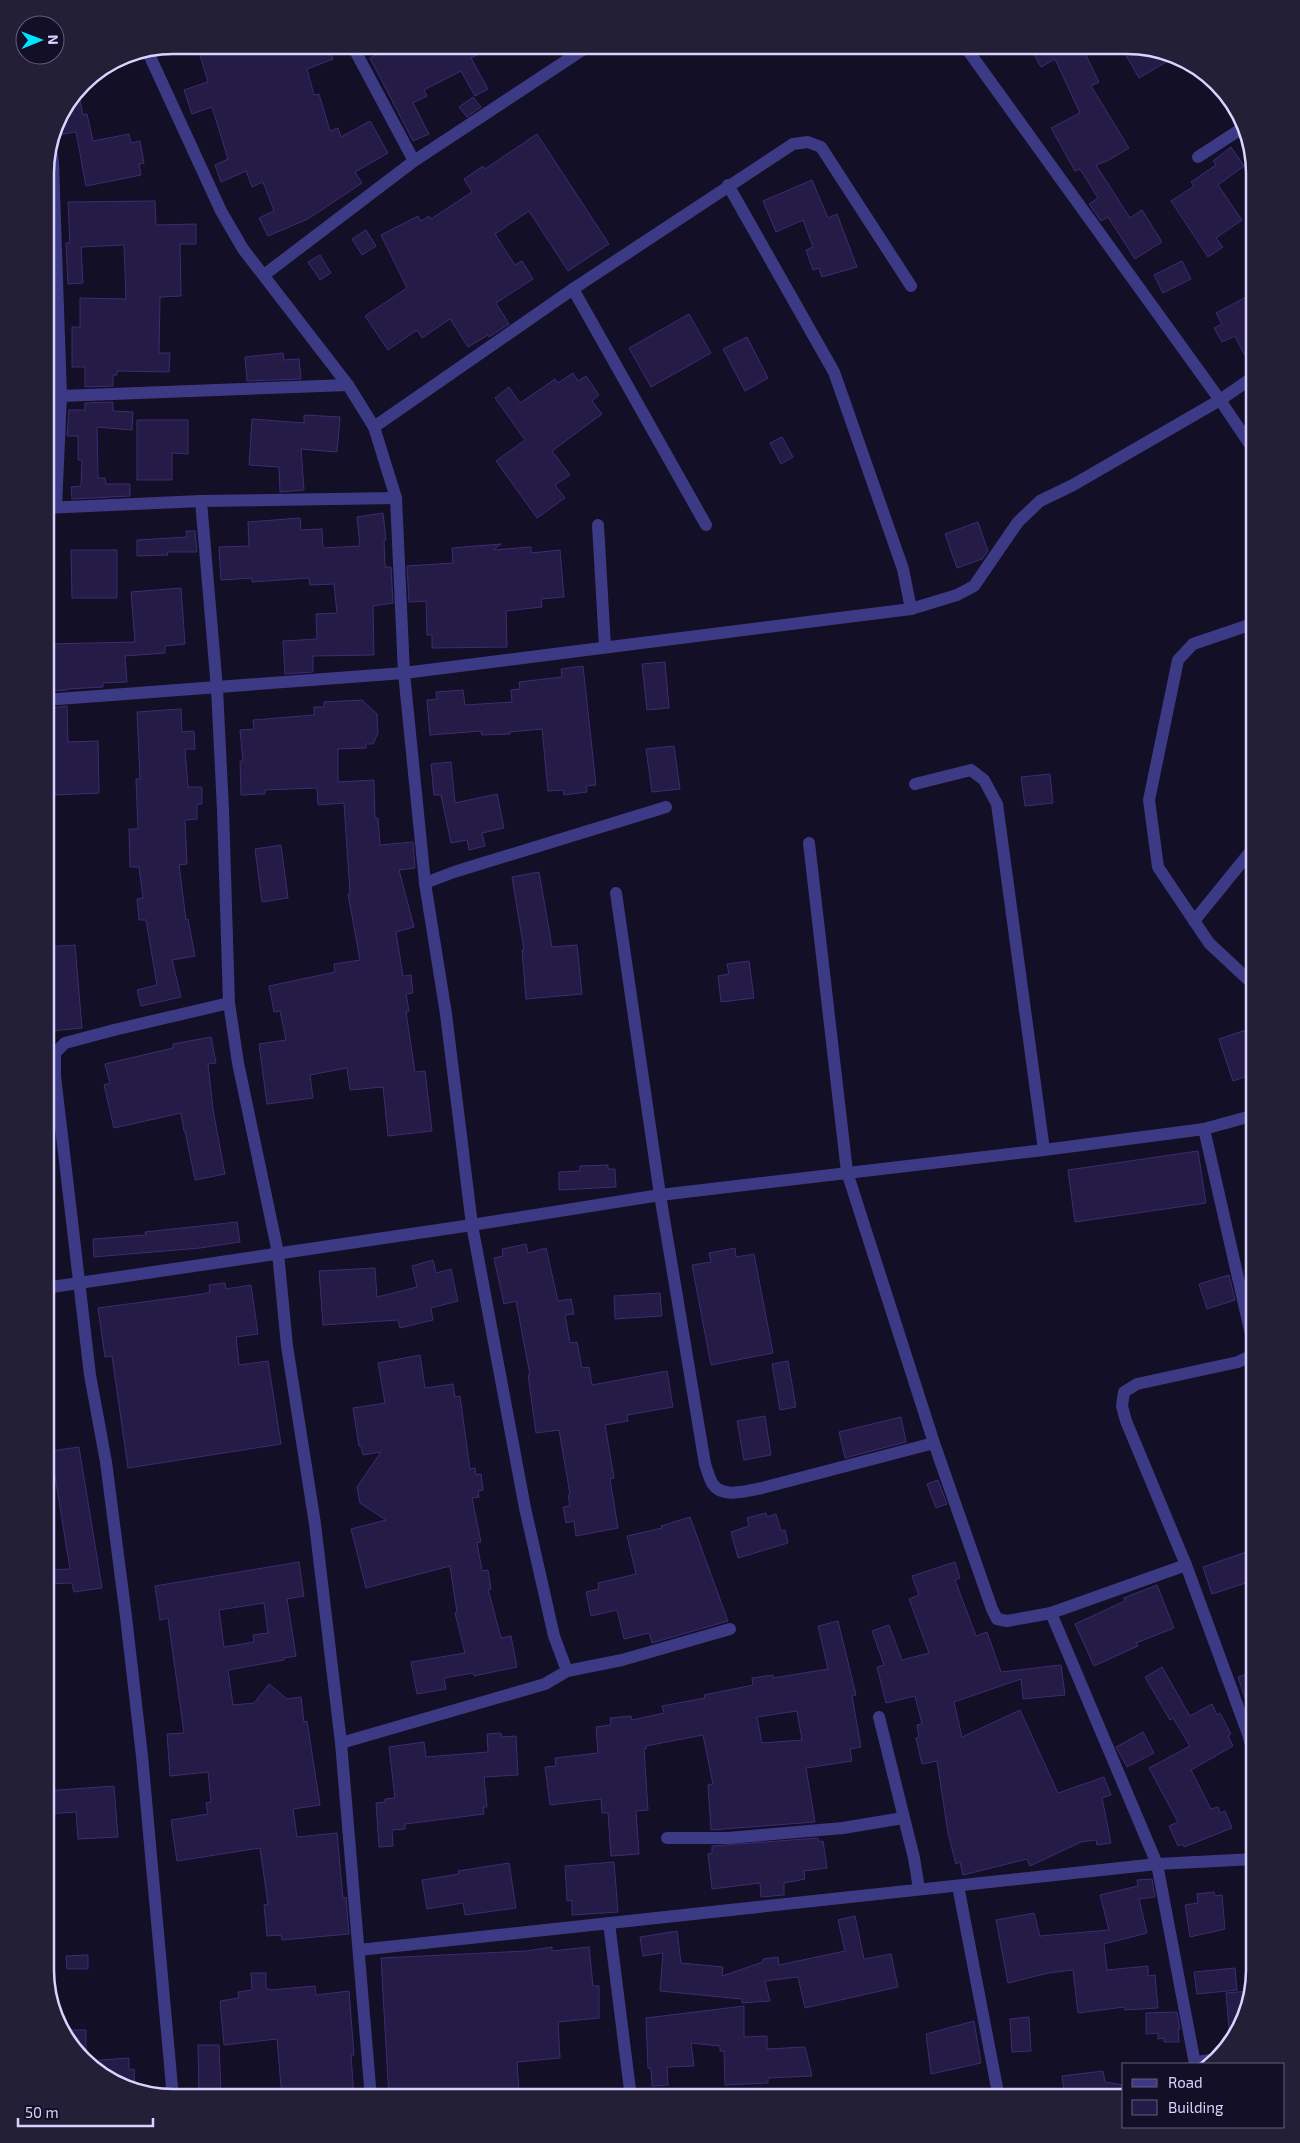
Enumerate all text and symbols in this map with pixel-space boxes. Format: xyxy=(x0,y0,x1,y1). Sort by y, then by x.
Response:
north arrow xyxy=(15,15,65,65)
text: N xyxy=(45,35,62,45)
legend xyxy=(1122,2063,1285,2128)
text: Road xyxy=(1168,2073,1203,2091)
scale bar xyxy=(18,2096,152,2128)
text: Building xyxy=(1168,2098,1224,2116)
text: 50 m xyxy=(25,2103,59,2121)

